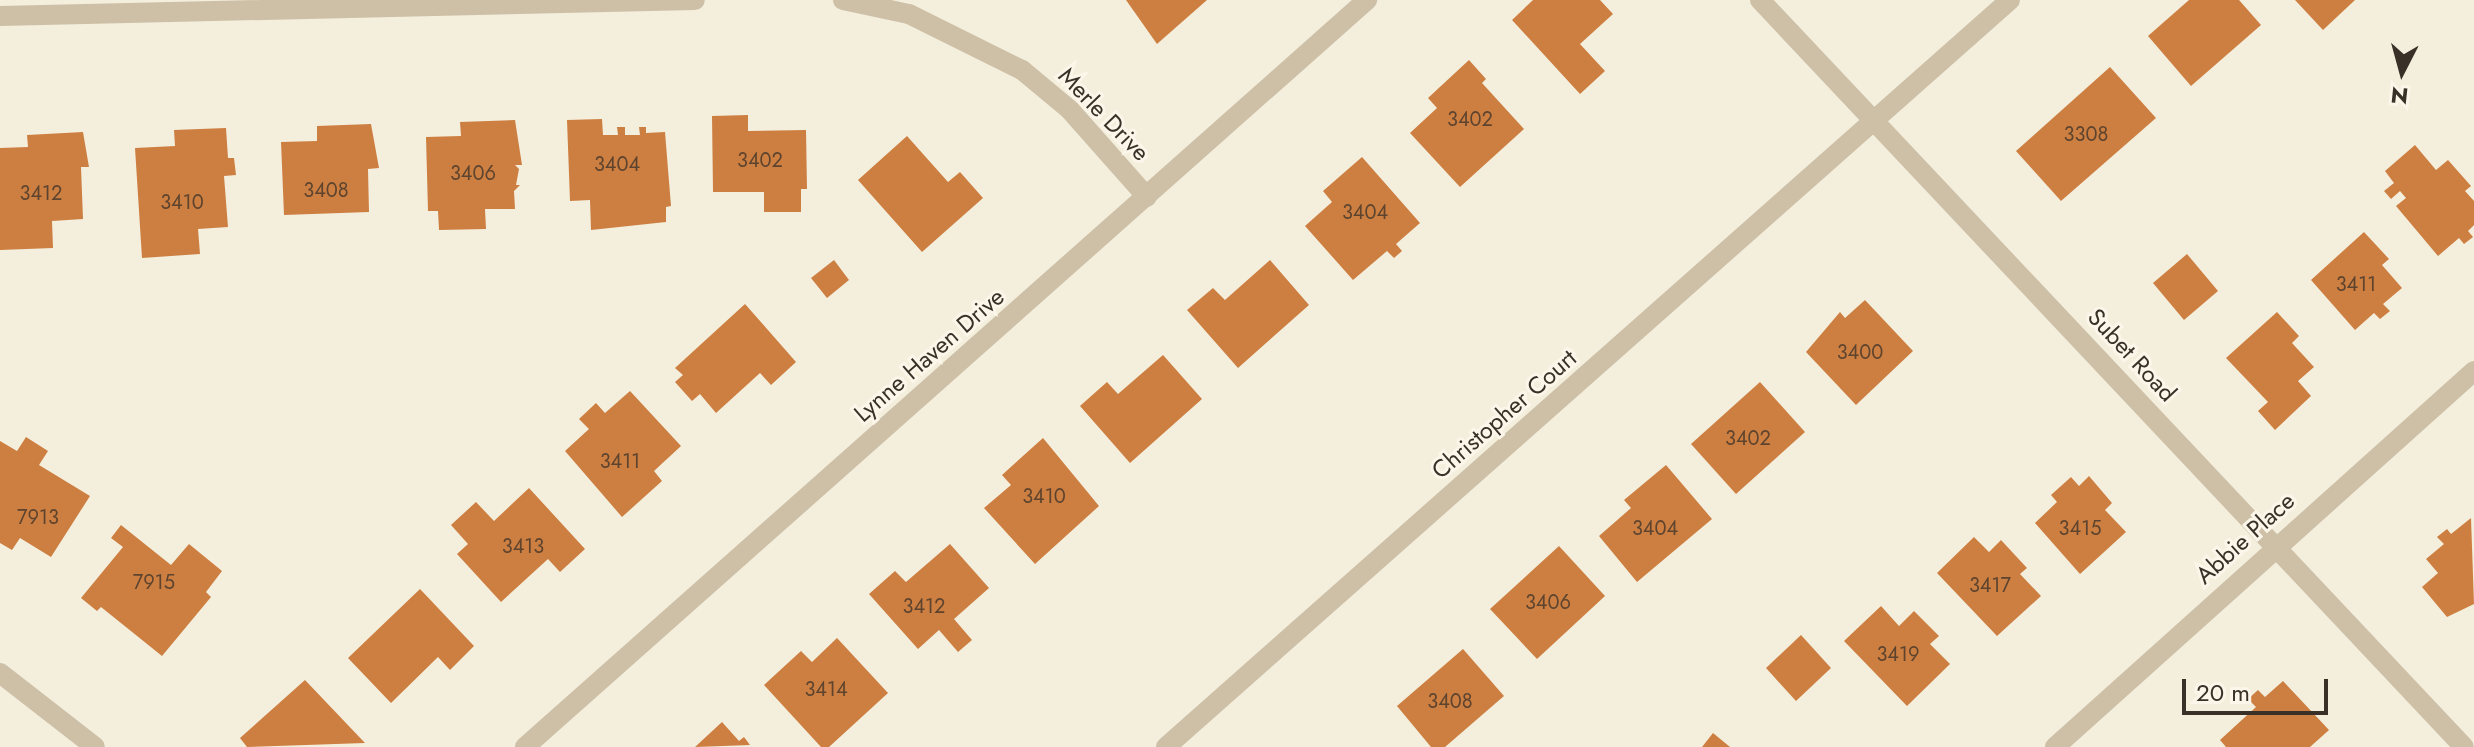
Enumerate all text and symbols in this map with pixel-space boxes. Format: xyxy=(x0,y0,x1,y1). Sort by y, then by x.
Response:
north arrow xyxy=(2362,32,2442,112)
street label: Merle Drive xyxy=(1052,61,1156,167)
text: N xyxy=(2389,79,2410,113)
house number: 3402 xyxy=(1447,107,1493,131)
house number: 3308 xyxy=(2064,122,2108,146)
house number: 3402 xyxy=(737,148,783,172)
house number: 3404 xyxy=(594,152,640,176)
house number: 3406 xyxy=(450,161,496,185)
house number: 3408 xyxy=(303,178,349,202)
house number: 3412 xyxy=(20,181,62,205)
house number: 3410 xyxy=(160,190,204,214)
house number: 3404 xyxy=(1342,200,1388,224)
house number: 3411 xyxy=(2336,272,2376,296)
street label: Lynne Haven Drive xyxy=(848,282,1010,428)
street label: Subet Road xyxy=(2082,303,2182,407)
house number: 3400 xyxy=(1837,340,1883,364)
street label: Christopher Court xyxy=(1426,343,1582,485)
house number: 3402 xyxy=(1725,426,1771,450)
house number: 3411 xyxy=(600,449,640,473)
house number: 3410 xyxy=(1022,484,1066,508)
street label: Abbie Place xyxy=(2190,486,2300,590)
house number: 7913 xyxy=(17,505,59,529)
house number: 3404 xyxy=(1632,516,1678,540)
house number: 3415 xyxy=(2059,516,2101,540)
house number: 3413 xyxy=(502,534,544,558)
house number: 7915 xyxy=(133,570,175,594)
house number: 3417 xyxy=(1969,573,2011,597)
house number: 3406 xyxy=(1525,590,1571,614)
house number: 3412 xyxy=(903,594,945,618)
house number: 3419 xyxy=(1876,642,1920,666)
scale bar xyxy=(2186,663,2332,713)
text: 20 m xyxy=(2196,675,2250,710)
house number: 3414 xyxy=(804,677,848,701)
house number: 3408 xyxy=(1427,689,1473,713)

